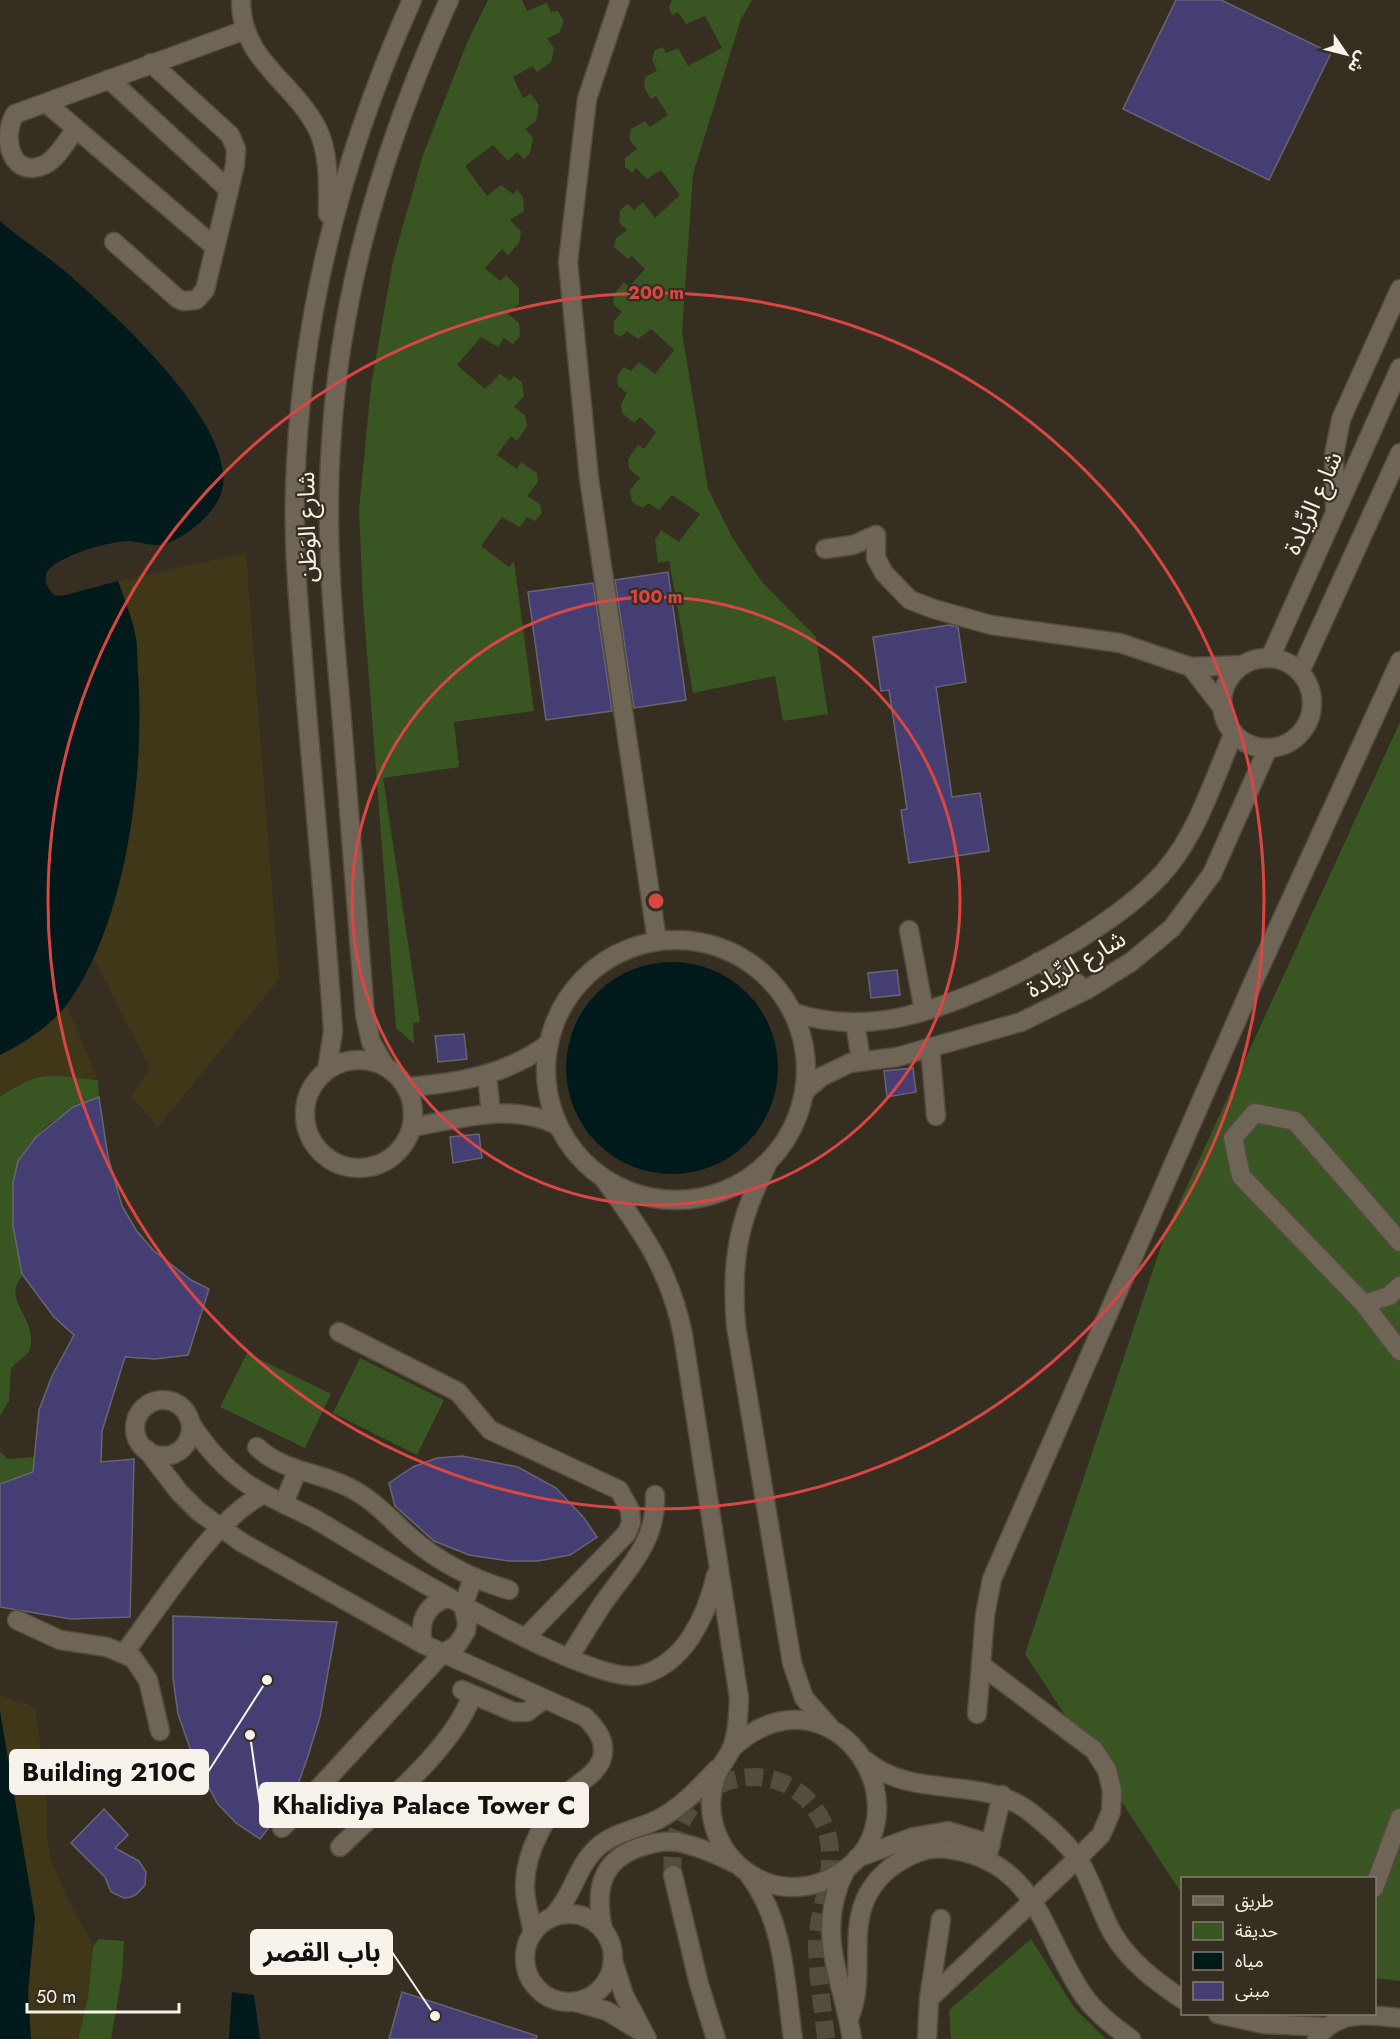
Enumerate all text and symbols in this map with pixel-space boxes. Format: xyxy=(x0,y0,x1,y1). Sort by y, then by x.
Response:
north arrow xyxy=(1316,24,1376,84)
text: ش xyxy=(1342,47,1374,78)
text: 200 m xyxy=(628,280,684,306)
street label: شارع الرِّيادة xyxy=(1274,445,1351,560)
street label: شارع الوَطَن xyxy=(288,471,325,583)
text: 100 m xyxy=(629,584,683,610)
centre of rings xyxy=(646,891,666,911)
street label: شارع الرِّيادة xyxy=(1019,921,1132,1006)
callout: Building 210C xyxy=(10,1750,208,1794)
text: Building 210C xyxy=(22,1753,196,1791)
callout: Khalidiya Palace Tower C xyxy=(260,1783,588,1827)
text: Khalidiya Palace Tower C xyxy=(272,1786,576,1824)
legend xyxy=(1181,1877,1376,2015)
text: طريق xyxy=(1235,1888,1274,1914)
text: حديقة xyxy=(1235,1918,1278,1944)
callout: باب القصر xyxy=(251,1930,392,1974)
text: باب القصر xyxy=(262,1933,381,1971)
text: مياه xyxy=(1235,1948,1264,1974)
scale bar xyxy=(27,1976,178,2014)
text: مبنى xyxy=(1235,1978,1270,2004)
text: 50 m xyxy=(36,1984,76,2010)

